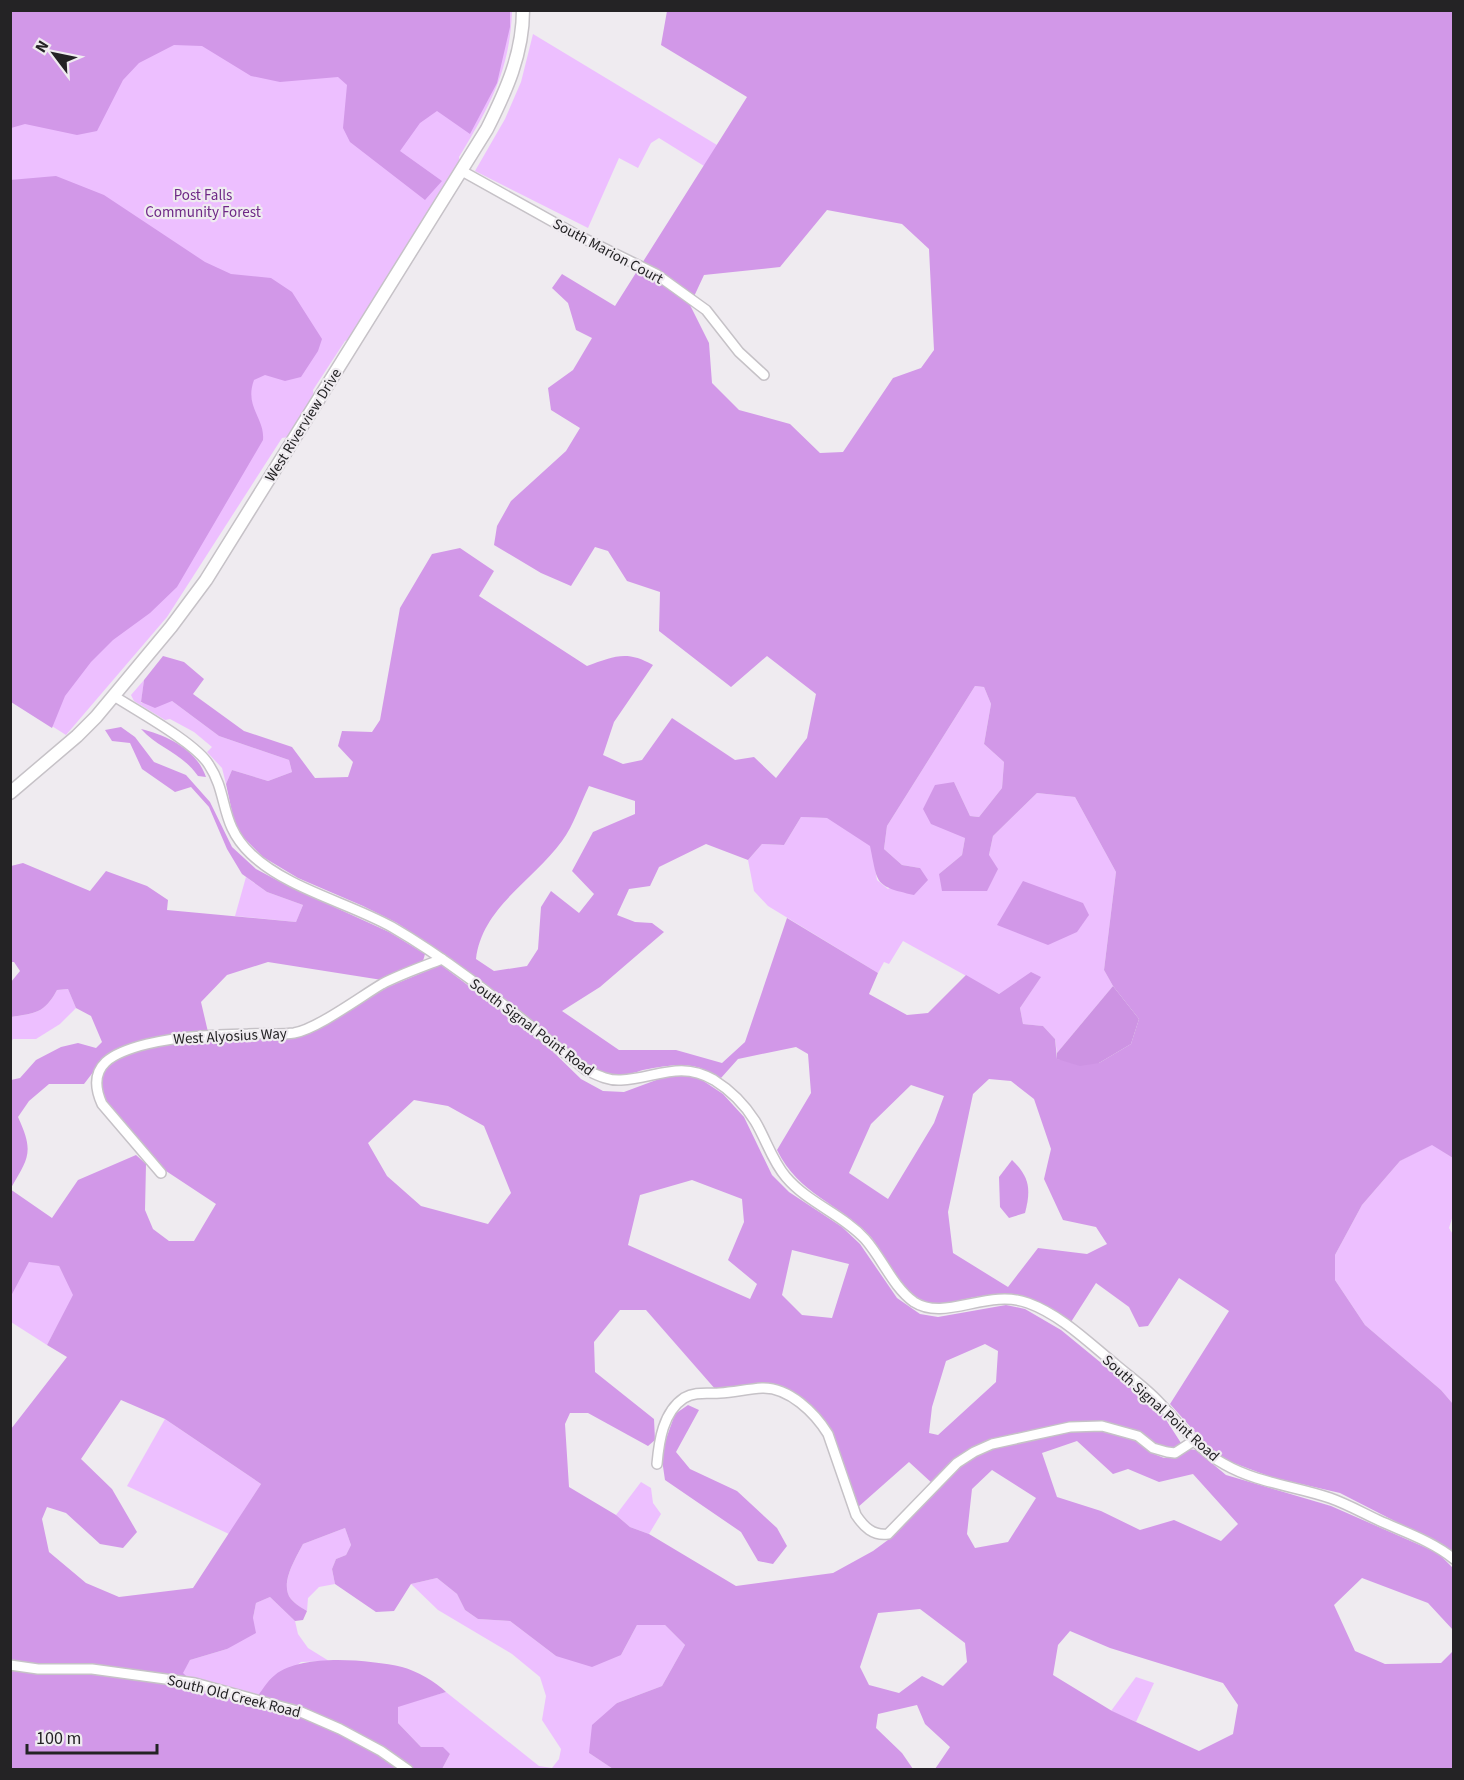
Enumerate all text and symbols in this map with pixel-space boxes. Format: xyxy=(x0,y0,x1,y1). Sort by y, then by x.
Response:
north arrow xyxy=(24,24,84,84)
text: N xyxy=(30,36,54,57)
park label: Post Falls Community Forest xyxy=(145,185,261,223)
street label: South Marion Court xyxy=(549,213,667,289)
street label: West Riverview Drive xyxy=(260,365,347,486)
street label: South Signal Point Road xyxy=(465,974,598,1081)
street label: West Alyosius Way xyxy=(173,1023,287,1050)
street label: South Signal Point Road xyxy=(1098,1350,1224,1467)
street label: South Old Creek Road xyxy=(165,1670,303,1723)
scale bar xyxy=(27,1717,158,1755)
text: 100 m xyxy=(36,1726,81,1751)

